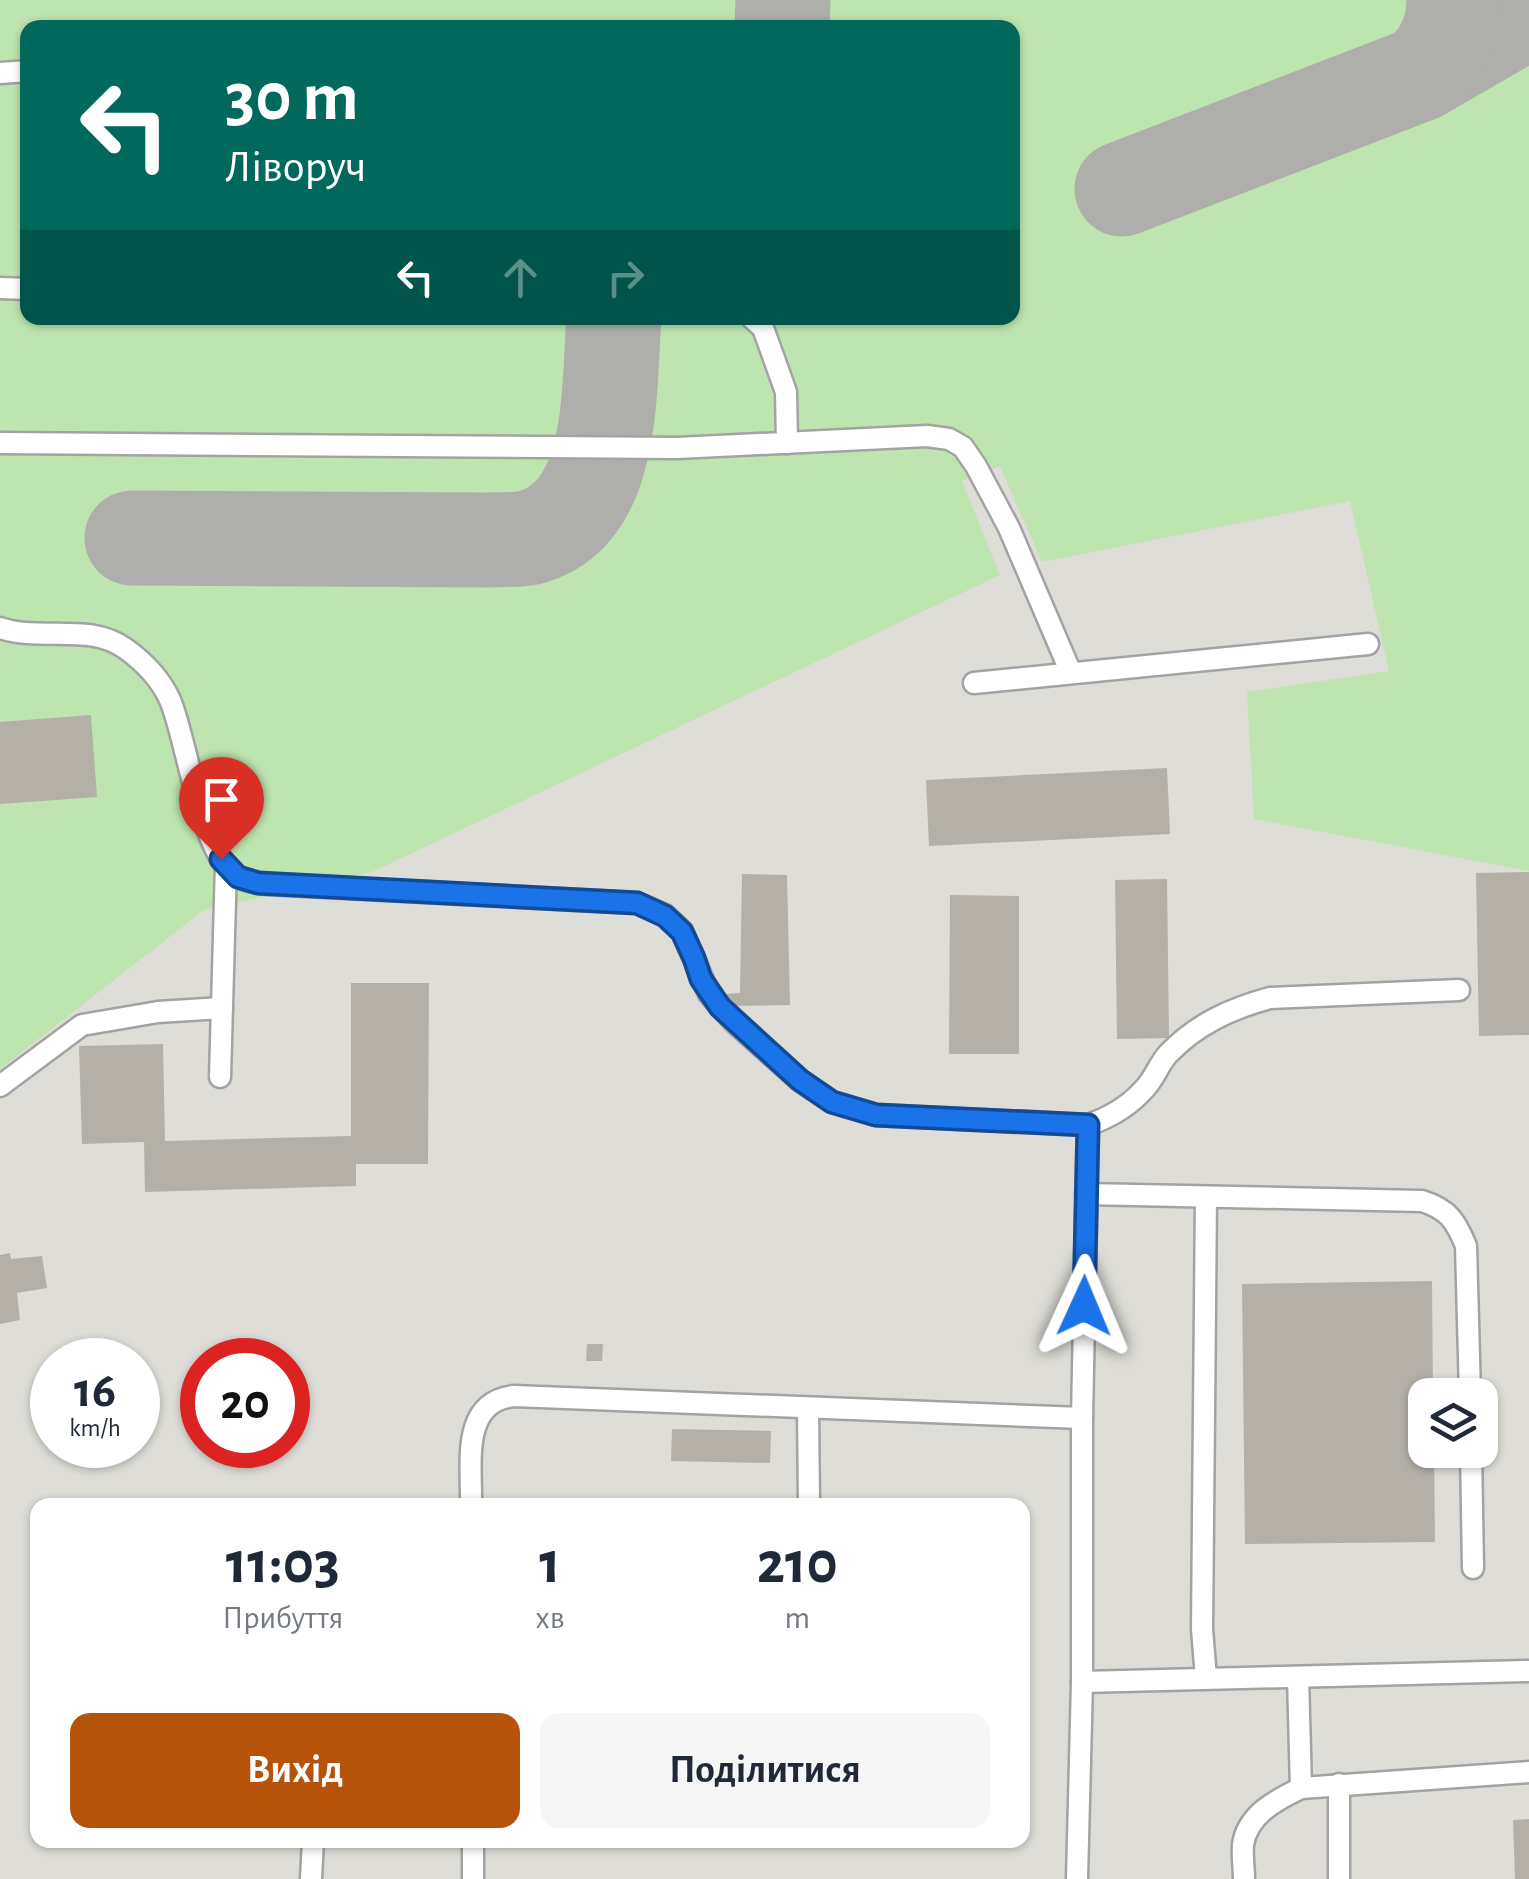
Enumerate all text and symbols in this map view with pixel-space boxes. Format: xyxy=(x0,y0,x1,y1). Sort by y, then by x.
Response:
icon: left xyxy=(60,60,190,190)
text: 30 m xyxy=(225,63,359,133)
text: Ліворуч xyxy=(225,145,367,190)
icon: left xyxy=(388,250,443,305)
icon: ahead xyxy=(493,250,548,305)
icon: right xyxy=(598,250,653,305)
pin xyxy=(179,757,264,860)
icon: arrive xyxy=(194,772,249,827)
position arrow xyxy=(1032,1254,1136,1358)
speed limit sign: 20 xyxy=(180,1338,310,1468)
text: 16 xyxy=(74,1366,116,1416)
map controls xyxy=(1408,1378,1498,1468)
button: layers xyxy=(1408,1378,1498,1468)
text: km/h xyxy=(69,1416,121,1441)
text: 11:03 xyxy=(226,1534,340,1594)
text: 1 xyxy=(539,1534,561,1594)
text: 210 xyxy=(757,1534,838,1594)
text: Прибуття xyxy=(222,1602,343,1634)
text: хв xyxy=(536,1602,565,1634)
text: m xyxy=(784,1602,810,1634)
button: Вихід xyxy=(70,1713,520,1828)
button: Поділитися xyxy=(540,1713,990,1828)

